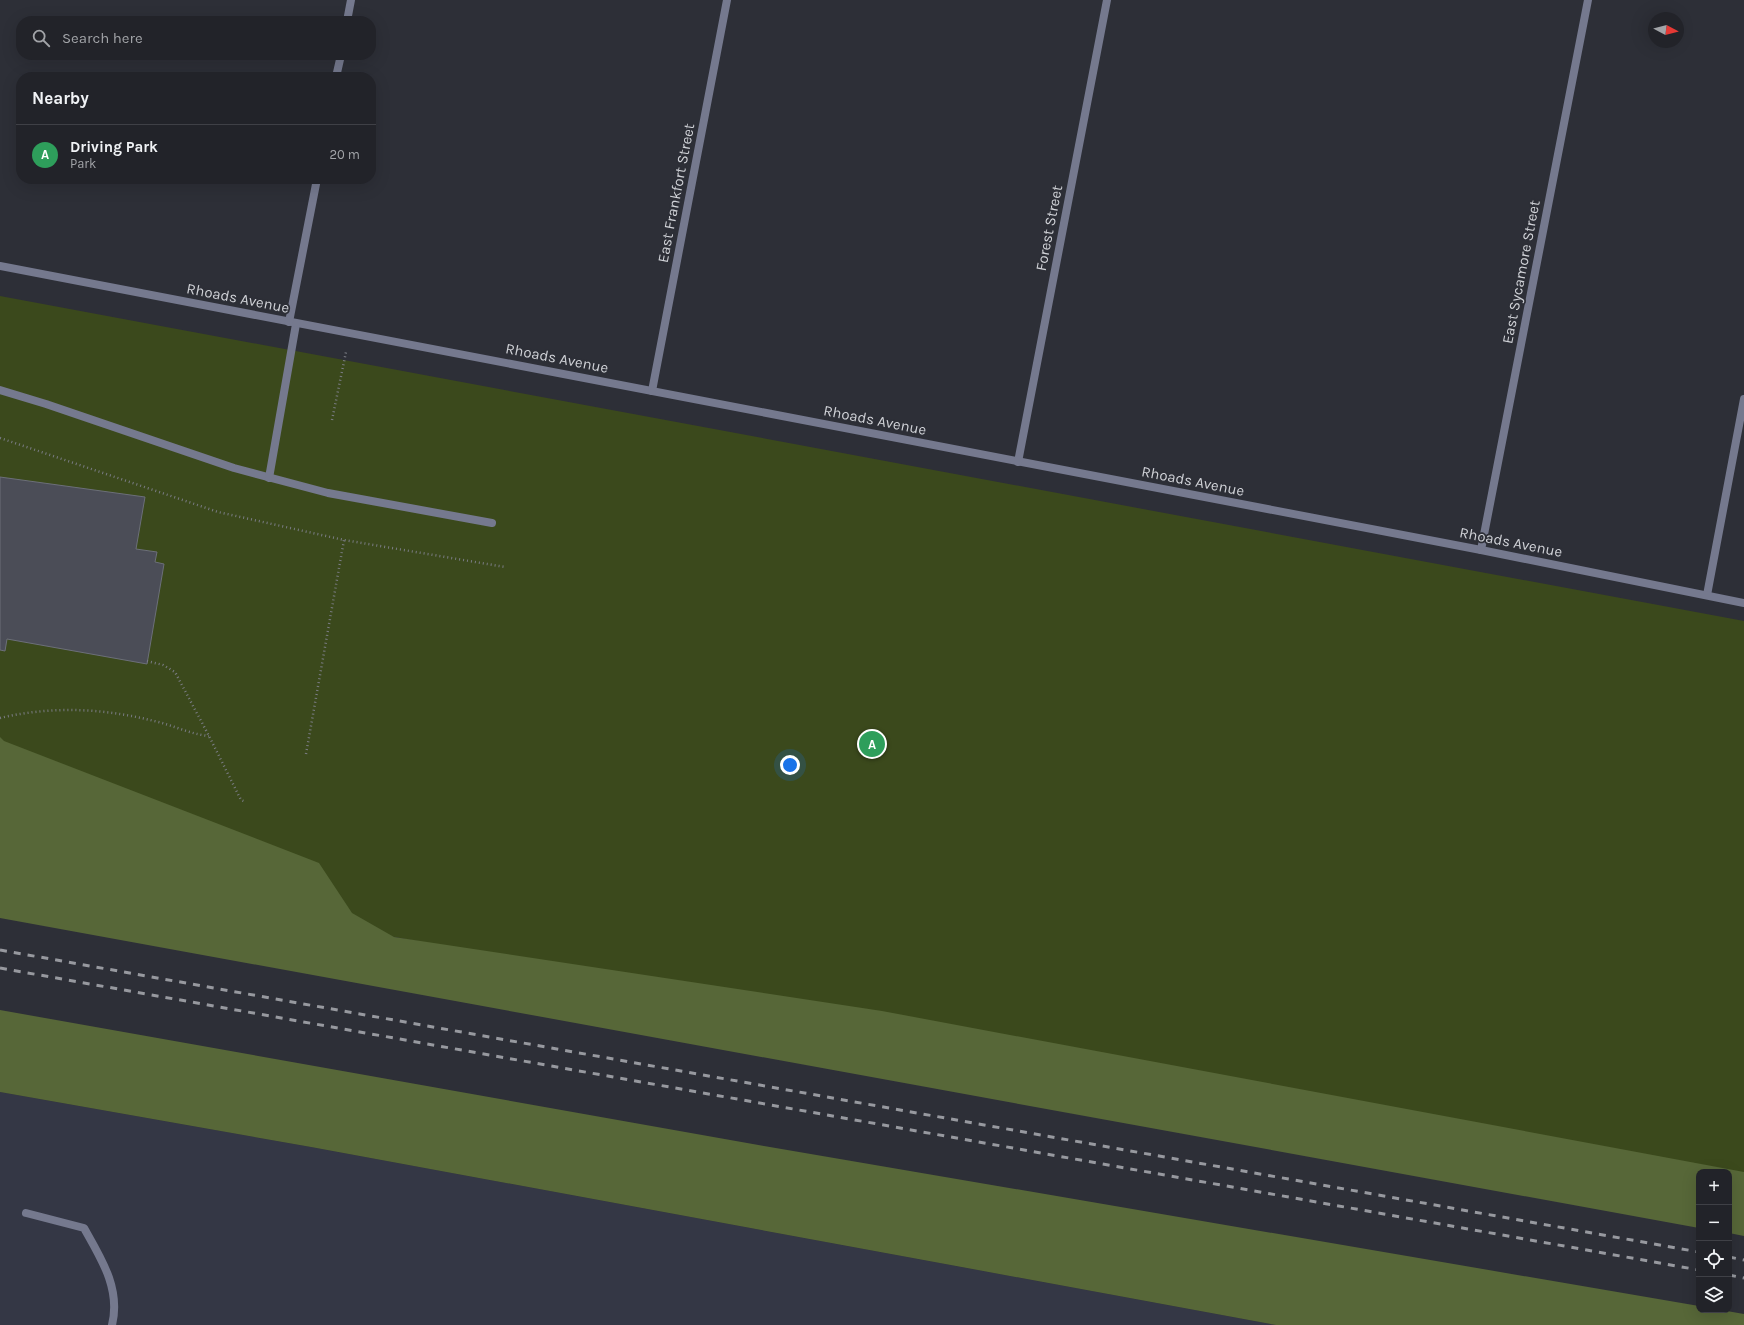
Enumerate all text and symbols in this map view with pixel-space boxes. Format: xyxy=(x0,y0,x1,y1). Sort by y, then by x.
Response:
north arrow xyxy=(1648,12,1684,48)
search box xyxy=(16,16,376,60)
icon: search xyxy=(30,27,52,49)
text: Search here xyxy=(62,29,143,47)
text: Nearby xyxy=(32,88,89,108)
street label: East Frankfort Street xyxy=(654,121,698,264)
text: Driving Park xyxy=(70,138,158,156)
text: A xyxy=(41,147,49,162)
text: 20 m xyxy=(330,147,360,162)
text: Park xyxy=(70,156,96,171)
street label: Forest Street xyxy=(1032,183,1066,272)
street label: East Sycamore Street xyxy=(1498,198,1544,345)
street label: Rhoads Avenue xyxy=(185,279,291,317)
street label: Rhoads Avenue xyxy=(504,339,610,377)
street label: Rhoads Avenue xyxy=(822,401,928,439)
street label: Rhoads Avenue xyxy=(1140,462,1246,500)
street label: Rhoads Avenue xyxy=(1458,523,1564,561)
pin: A xyxy=(859,729,885,759)
your location xyxy=(780,755,800,775)
map controls xyxy=(1696,1169,1732,1313)
button: + xyxy=(1696,1169,1732,1205)
button: − xyxy=(1696,1205,1732,1241)
button: locate xyxy=(1696,1241,1732,1277)
button: layers xyxy=(1696,1277,1732,1313)

